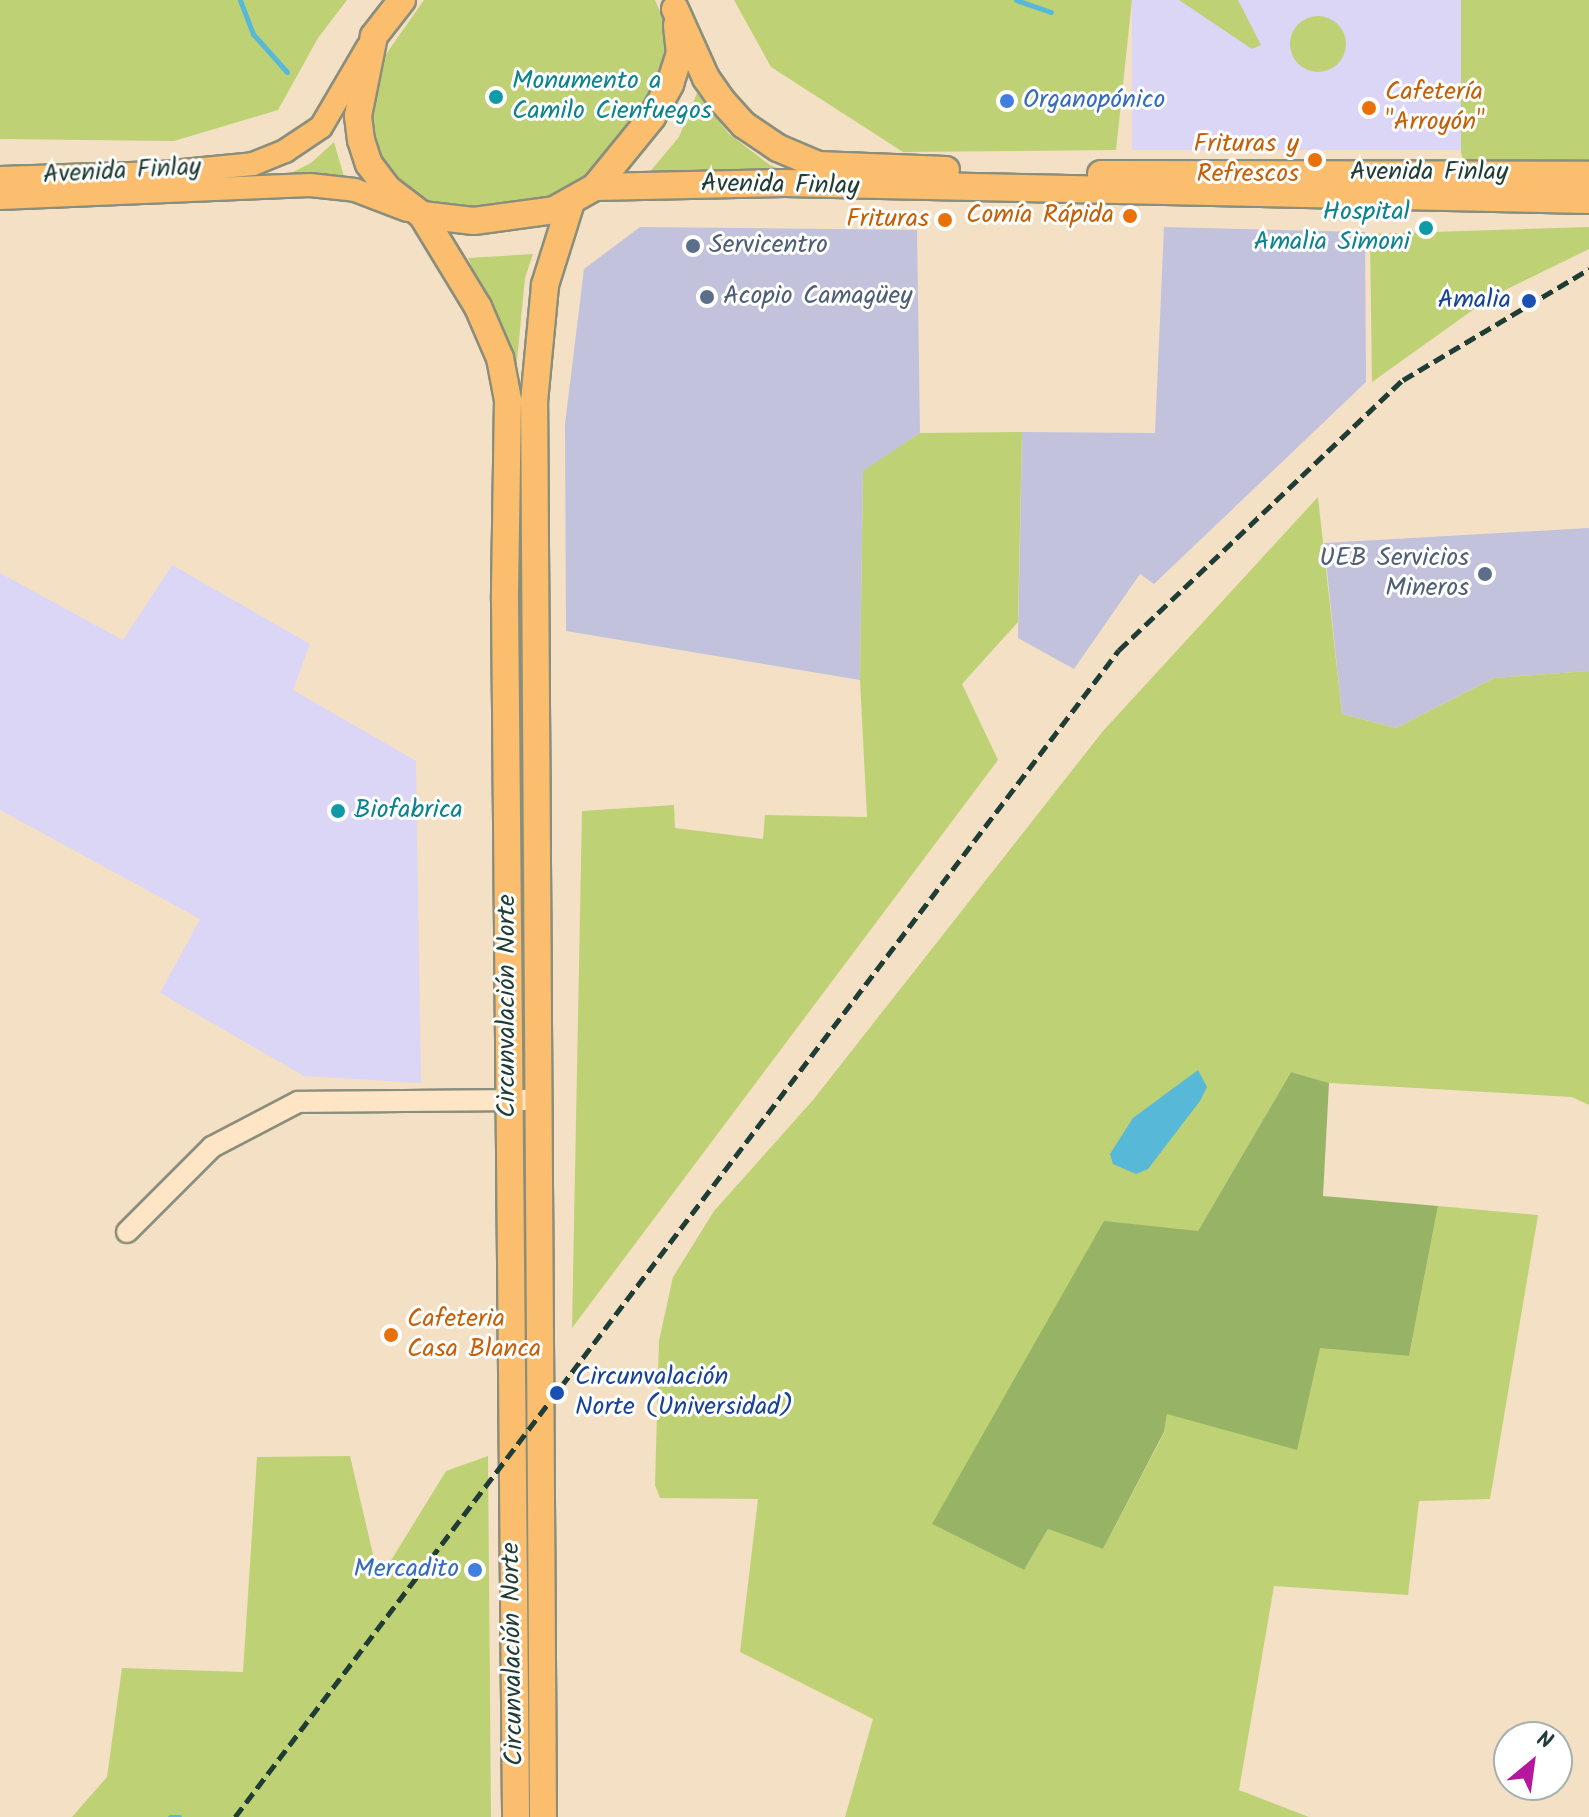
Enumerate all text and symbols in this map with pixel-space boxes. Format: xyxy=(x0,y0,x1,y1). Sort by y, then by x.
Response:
place label: Monumento a Camilo Cienfuegos xyxy=(512,66,712,128)
place label: Cafetería "Arroyón" xyxy=(1385,77,1485,138)
place label: Organopónico xyxy=(1023,85,1165,117)
marker: Monumento a Camilo Cienfuegos xyxy=(487,88,505,106)
marker: Organopónico xyxy=(998,92,1016,110)
marker: Cafetería "Arroyón" xyxy=(1360,99,1378,117)
place label: Frituras y Refrescos xyxy=(1194,129,1299,190)
marker: Frituras y Refrescos xyxy=(1306,151,1324,169)
street label: Avenida Finlay xyxy=(42,152,202,192)
street label: Avenida Finlay xyxy=(1350,157,1508,189)
street label: Avenida Finlay xyxy=(700,169,860,203)
place label: Hospital Amalia Simoni xyxy=(1254,197,1410,258)
place label: Comía Rápida xyxy=(966,200,1114,232)
place label: Frituras xyxy=(846,204,929,236)
marker: Comía Rápida xyxy=(1121,207,1139,225)
marker: Frituras xyxy=(936,211,954,229)
marker: Hospital Amalia Simoni xyxy=(1417,219,1435,237)
place label: Servicentro xyxy=(709,230,828,262)
marker: Servicentro xyxy=(684,237,702,255)
place label: Acopio Camagüey xyxy=(723,281,912,313)
place label: Amalia xyxy=(1438,285,1511,317)
marker: Acopio Camagüey xyxy=(698,288,716,306)
marker: Amalia xyxy=(1518,290,1540,312)
place label: UEB Servicios Mineros xyxy=(1319,543,1469,604)
marker: UEB Servicios Mineros xyxy=(1476,565,1494,583)
place label: Biofabrica xyxy=(354,795,463,827)
marker: Biofabrica xyxy=(329,802,347,820)
street label: Circunvalación Norte xyxy=(492,894,524,1118)
place label: Cafeteria Casa Blanca xyxy=(407,1304,541,1366)
marker: Cafeteria Casa Blanca xyxy=(382,1326,400,1344)
place label: Circunvalación Norte (Universidad) xyxy=(575,1362,793,1424)
marker: Circunvalación Norte (Universidad) xyxy=(546,1382,568,1404)
street label: Circunvalación Norte xyxy=(496,1542,532,1766)
place label: Mercadito xyxy=(353,1554,459,1586)
marker: Mercadito xyxy=(466,1561,484,1579)
north arrow xyxy=(1493,1721,1573,1801)
text: N xyxy=(1529,1723,1558,1760)

